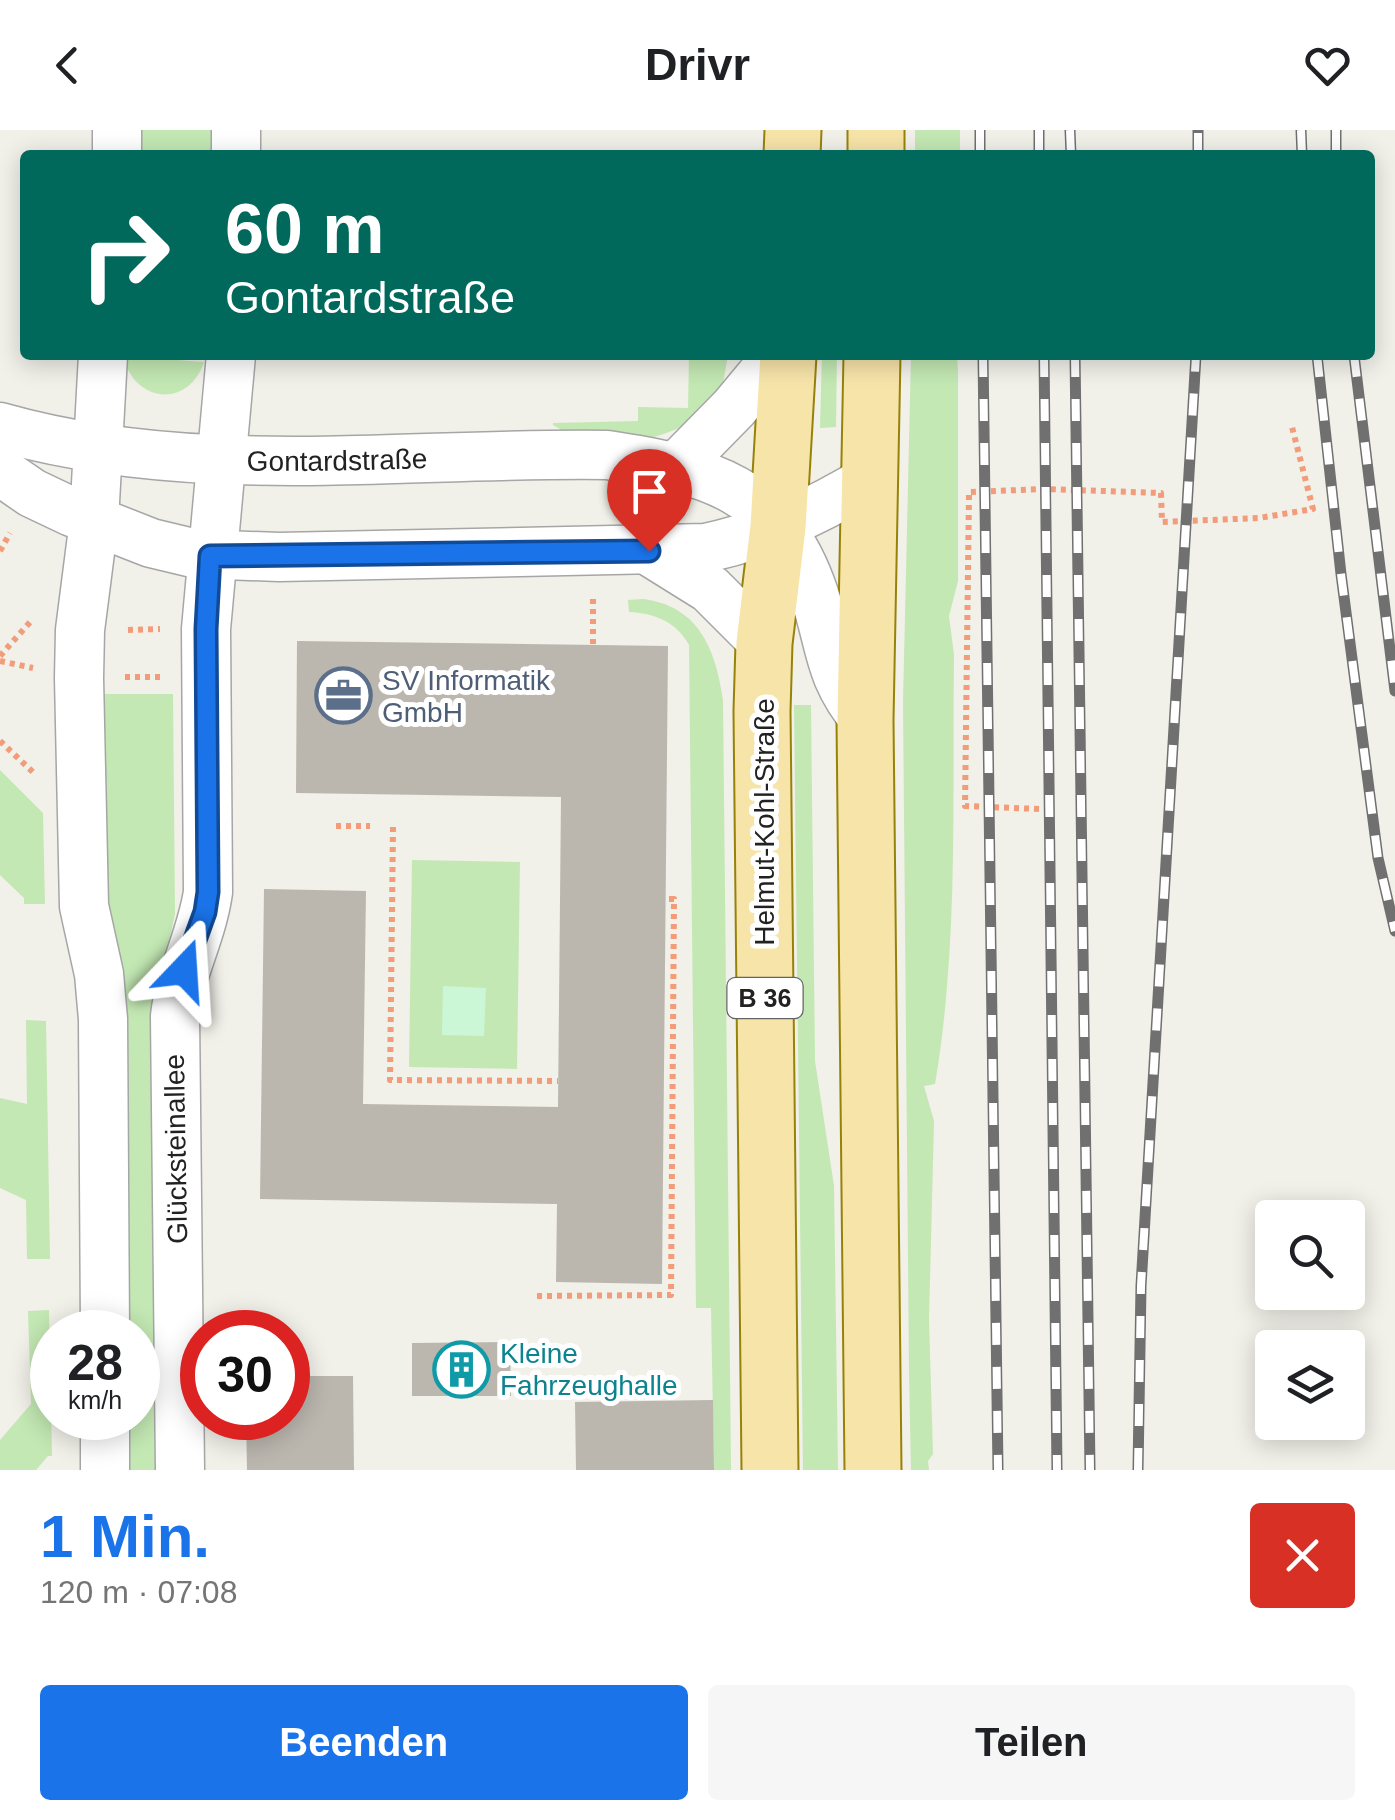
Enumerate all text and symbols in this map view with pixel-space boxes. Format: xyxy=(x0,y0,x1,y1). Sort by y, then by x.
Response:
icon: back xyxy=(40,38,95,93)
icon: heart xyxy=(1300,38,1355,93)
text: Drivr xyxy=(645,39,750,90)
icon: right xyxy=(60,190,190,320)
text: 60 m xyxy=(225,190,385,268)
text: Gontardstraße xyxy=(225,272,515,323)
street label: Gontardstraße xyxy=(247,443,428,476)
pin xyxy=(607,449,692,552)
icon: arrive xyxy=(622,464,677,519)
place label: SV Informatik GmbH xyxy=(382,665,551,728)
office icon: SV Informatik GmbH xyxy=(313,666,373,726)
street label: Helmut-Kohl-Straße xyxy=(749,698,780,946)
position arrow xyxy=(132,918,236,1022)
road number: B 36 xyxy=(728,978,802,1018)
street label: Glücksteinallee xyxy=(159,1054,193,1244)
map controls xyxy=(1255,1200,1365,1440)
button: search xyxy=(1255,1200,1365,1310)
speed limit sign: 30 xyxy=(180,1310,310,1440)
button: layers xyxy=(1255,1330,1365,1440)
text: 28 xyxy=(67,1335,123,1391)
place label: Kleine Fahrzeughalle xyxy=(500,1338,677,1401)
building icon: Kleine Fahrzeughalle xyxy=(431,1339,491,1399)
text: km/h xyxy=(68,1386,122,1414)
text: 1 Min. xyxy=(40,1503,210,1570)
button: close xyxy=(1250,1503,1355,1608)
text: 120 m · 07:08 xyxy=(40,1574,237,1610)
button: Beenden xyxy=(40,1685,688,1800)
button: Teilen xyxy=(708,1685,1355,1800)

